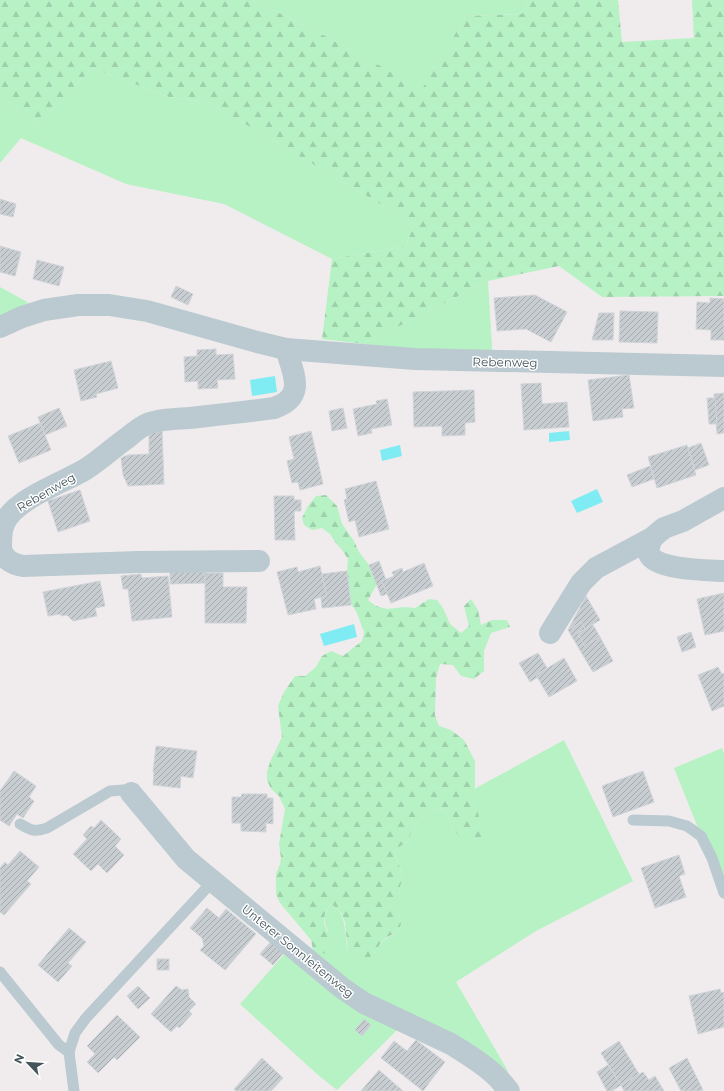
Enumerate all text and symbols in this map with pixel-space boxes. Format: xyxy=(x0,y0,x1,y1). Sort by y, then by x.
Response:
street label: Rebenweg xyxy=(472,354,538,370)
street label: Rebenweg xyxy=(14,469,78,515)
street label: Unterer Sonnleitenweg xyxy=(239,901,357,1001)
north arrow xyxy=(8,1043,48,1083)
text: N xyxy=(11,1052,27,1066)

